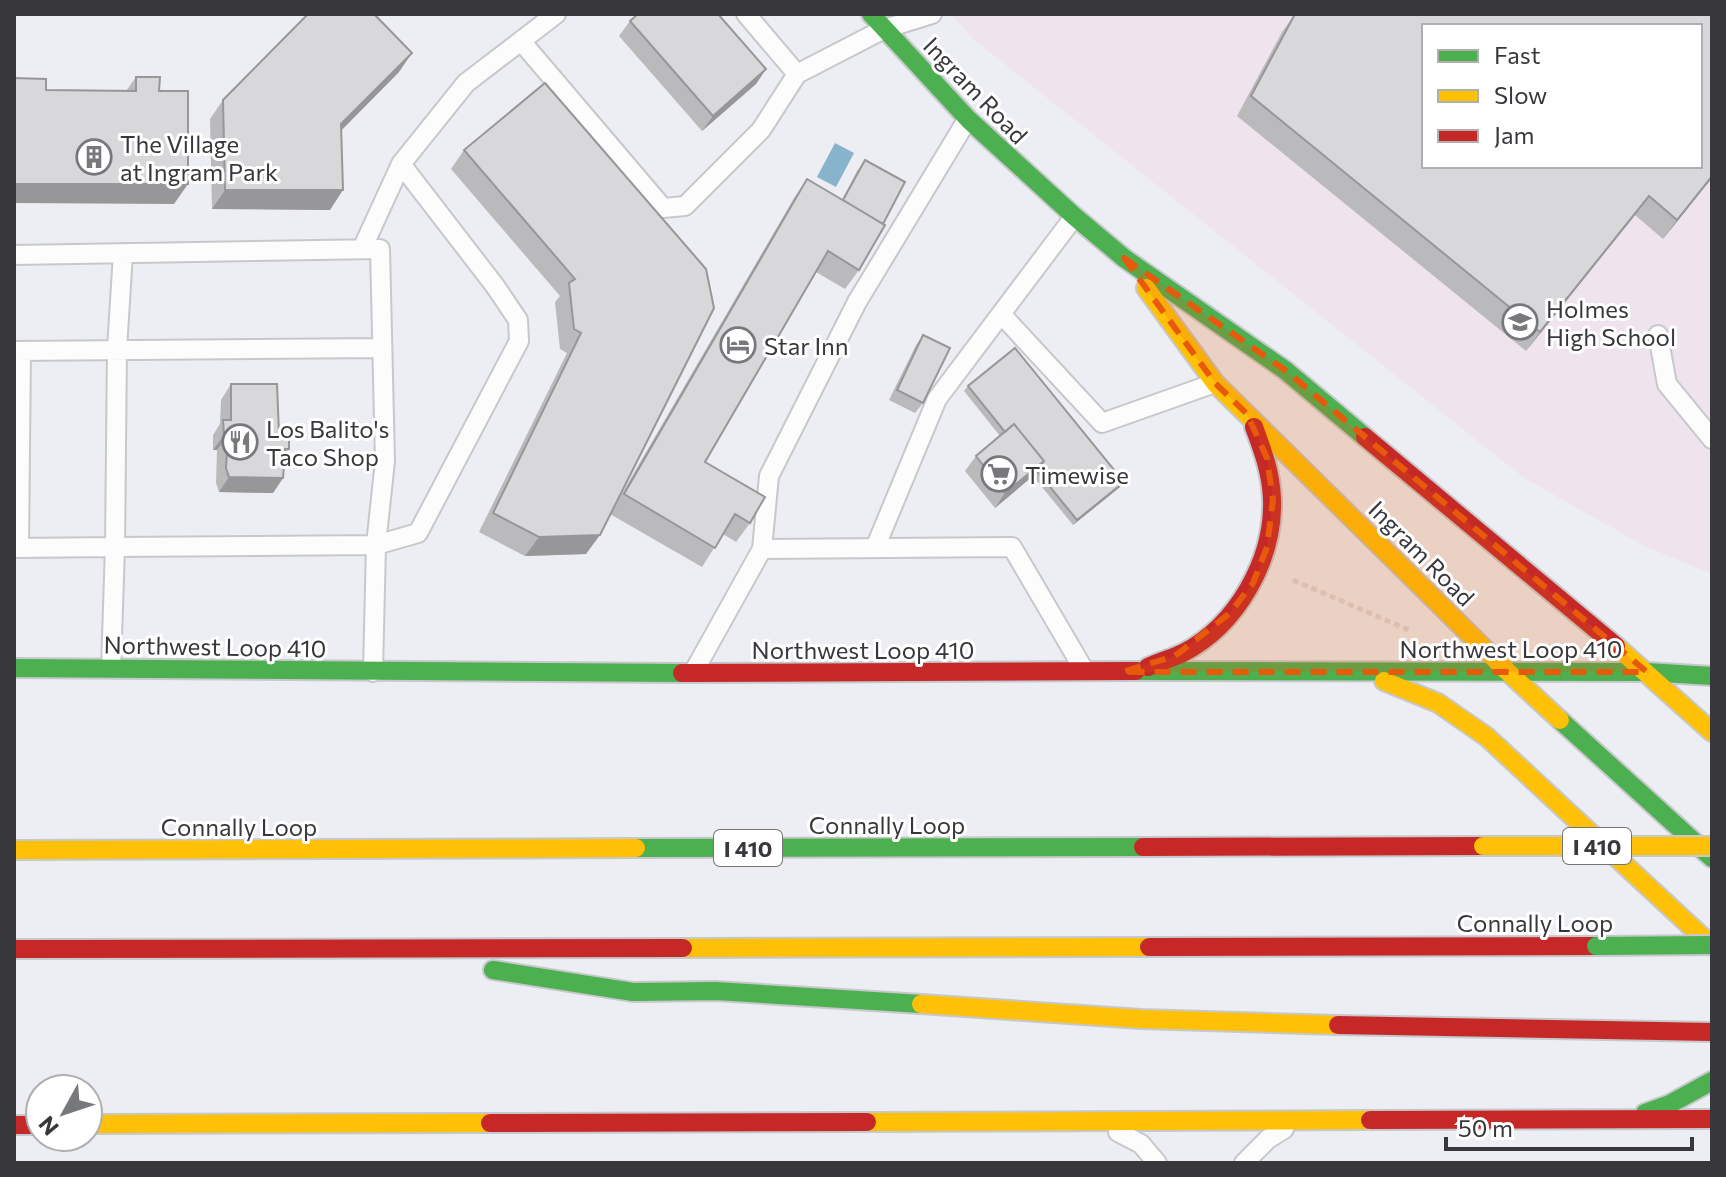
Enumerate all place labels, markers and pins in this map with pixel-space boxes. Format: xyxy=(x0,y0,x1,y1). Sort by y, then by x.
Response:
place label: The Village at Ingram Park xyxy=(120,129,278,186)
building icon: The Village at Ingram Park xyxy=(75,138,113,176)
place label: Holmes High School xyxy=(1546,294,1676,351)
school or university icon: Holmes High School xyxy=(1501,303,1539,341)
hotel icon: Star Inn xyxy=(719,326,757,364)
place label: Star Inn xyxy=(764,331,849,360)
place label: Los Balito's Taco Shop xyxy=(266,414,389,471)
restaurant icon: Los Balito's Taco Shop xyxy=(221,423,259,461)
supermarket icon: Timewise xyxy=(980,455,1018,493)
place label: Timewise xyxy=(1025,460,1129,489)

